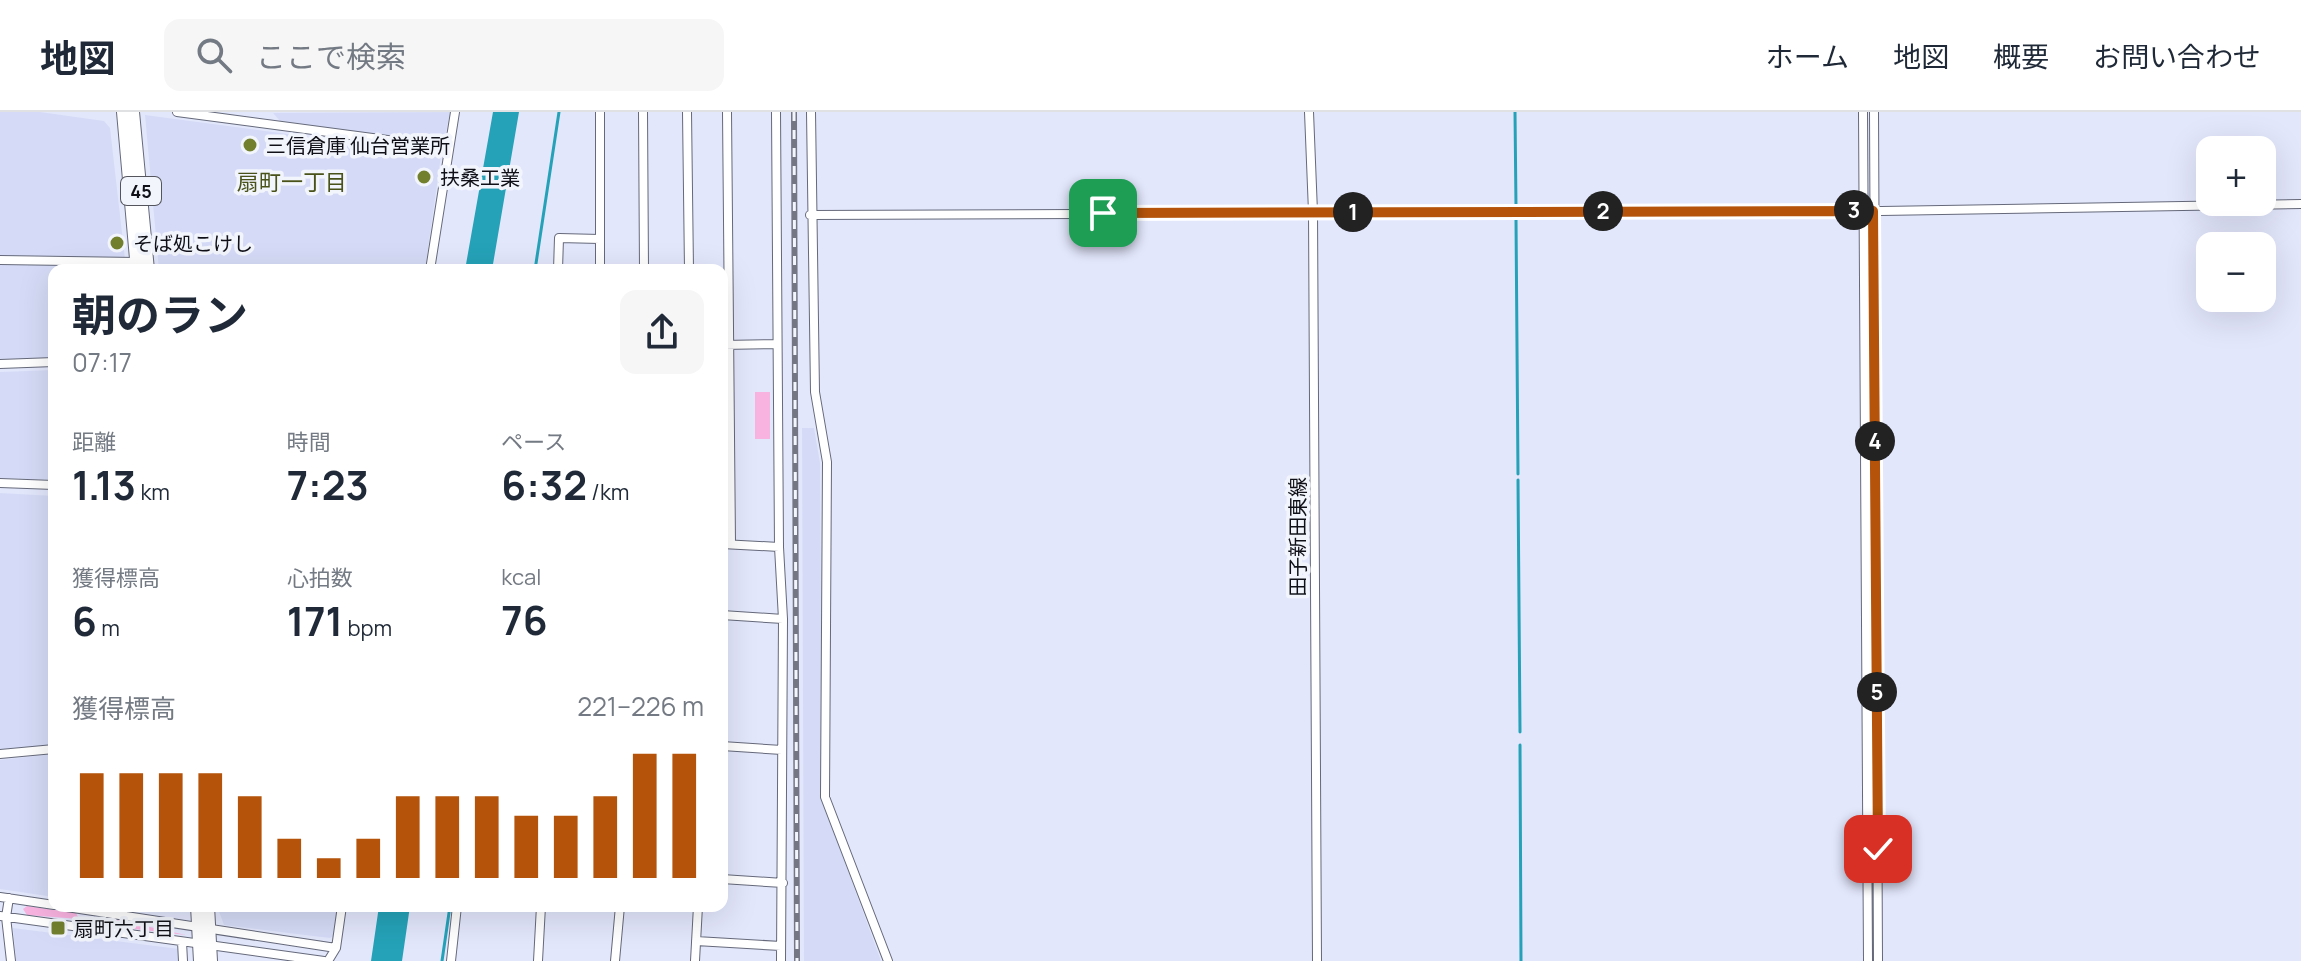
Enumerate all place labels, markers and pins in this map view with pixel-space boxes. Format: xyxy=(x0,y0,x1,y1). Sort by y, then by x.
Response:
place label: 三信倉庫 仙台営業所 xyxy=(266,132,450,159)
marker: 三信倉庫 仙台営業所 xyxy=(241,136,259,154)
place label: 扶桑工業 xyxy=(440,164,520,191)
marker: 扶桑工業 xyxy=(415,168,433,186)
pin xyxy=(1069,179,1137,247)
pin: 3 xyxy=(1834,190,1874,230)
pin: 2 xyxy=(1583,191,1623,231)
pin: 1 xyxy=(1333,192,1373,232)
place label: そば処こけし xyxy=(133,230,253,257)
marker: そば処こけし xyxy=(108,234,126,252)
pin: 4 xyxy=(1855,421,1895,461)
pin: 5 xyxy=(1857,672,1897,712)
pin xyxy=(1844,815,1912,883)
place label: 扇町六丁目 xyxy=(74,915,174,942)
marker: 扇町六丁目 xyxy=(49,919,67,937)

